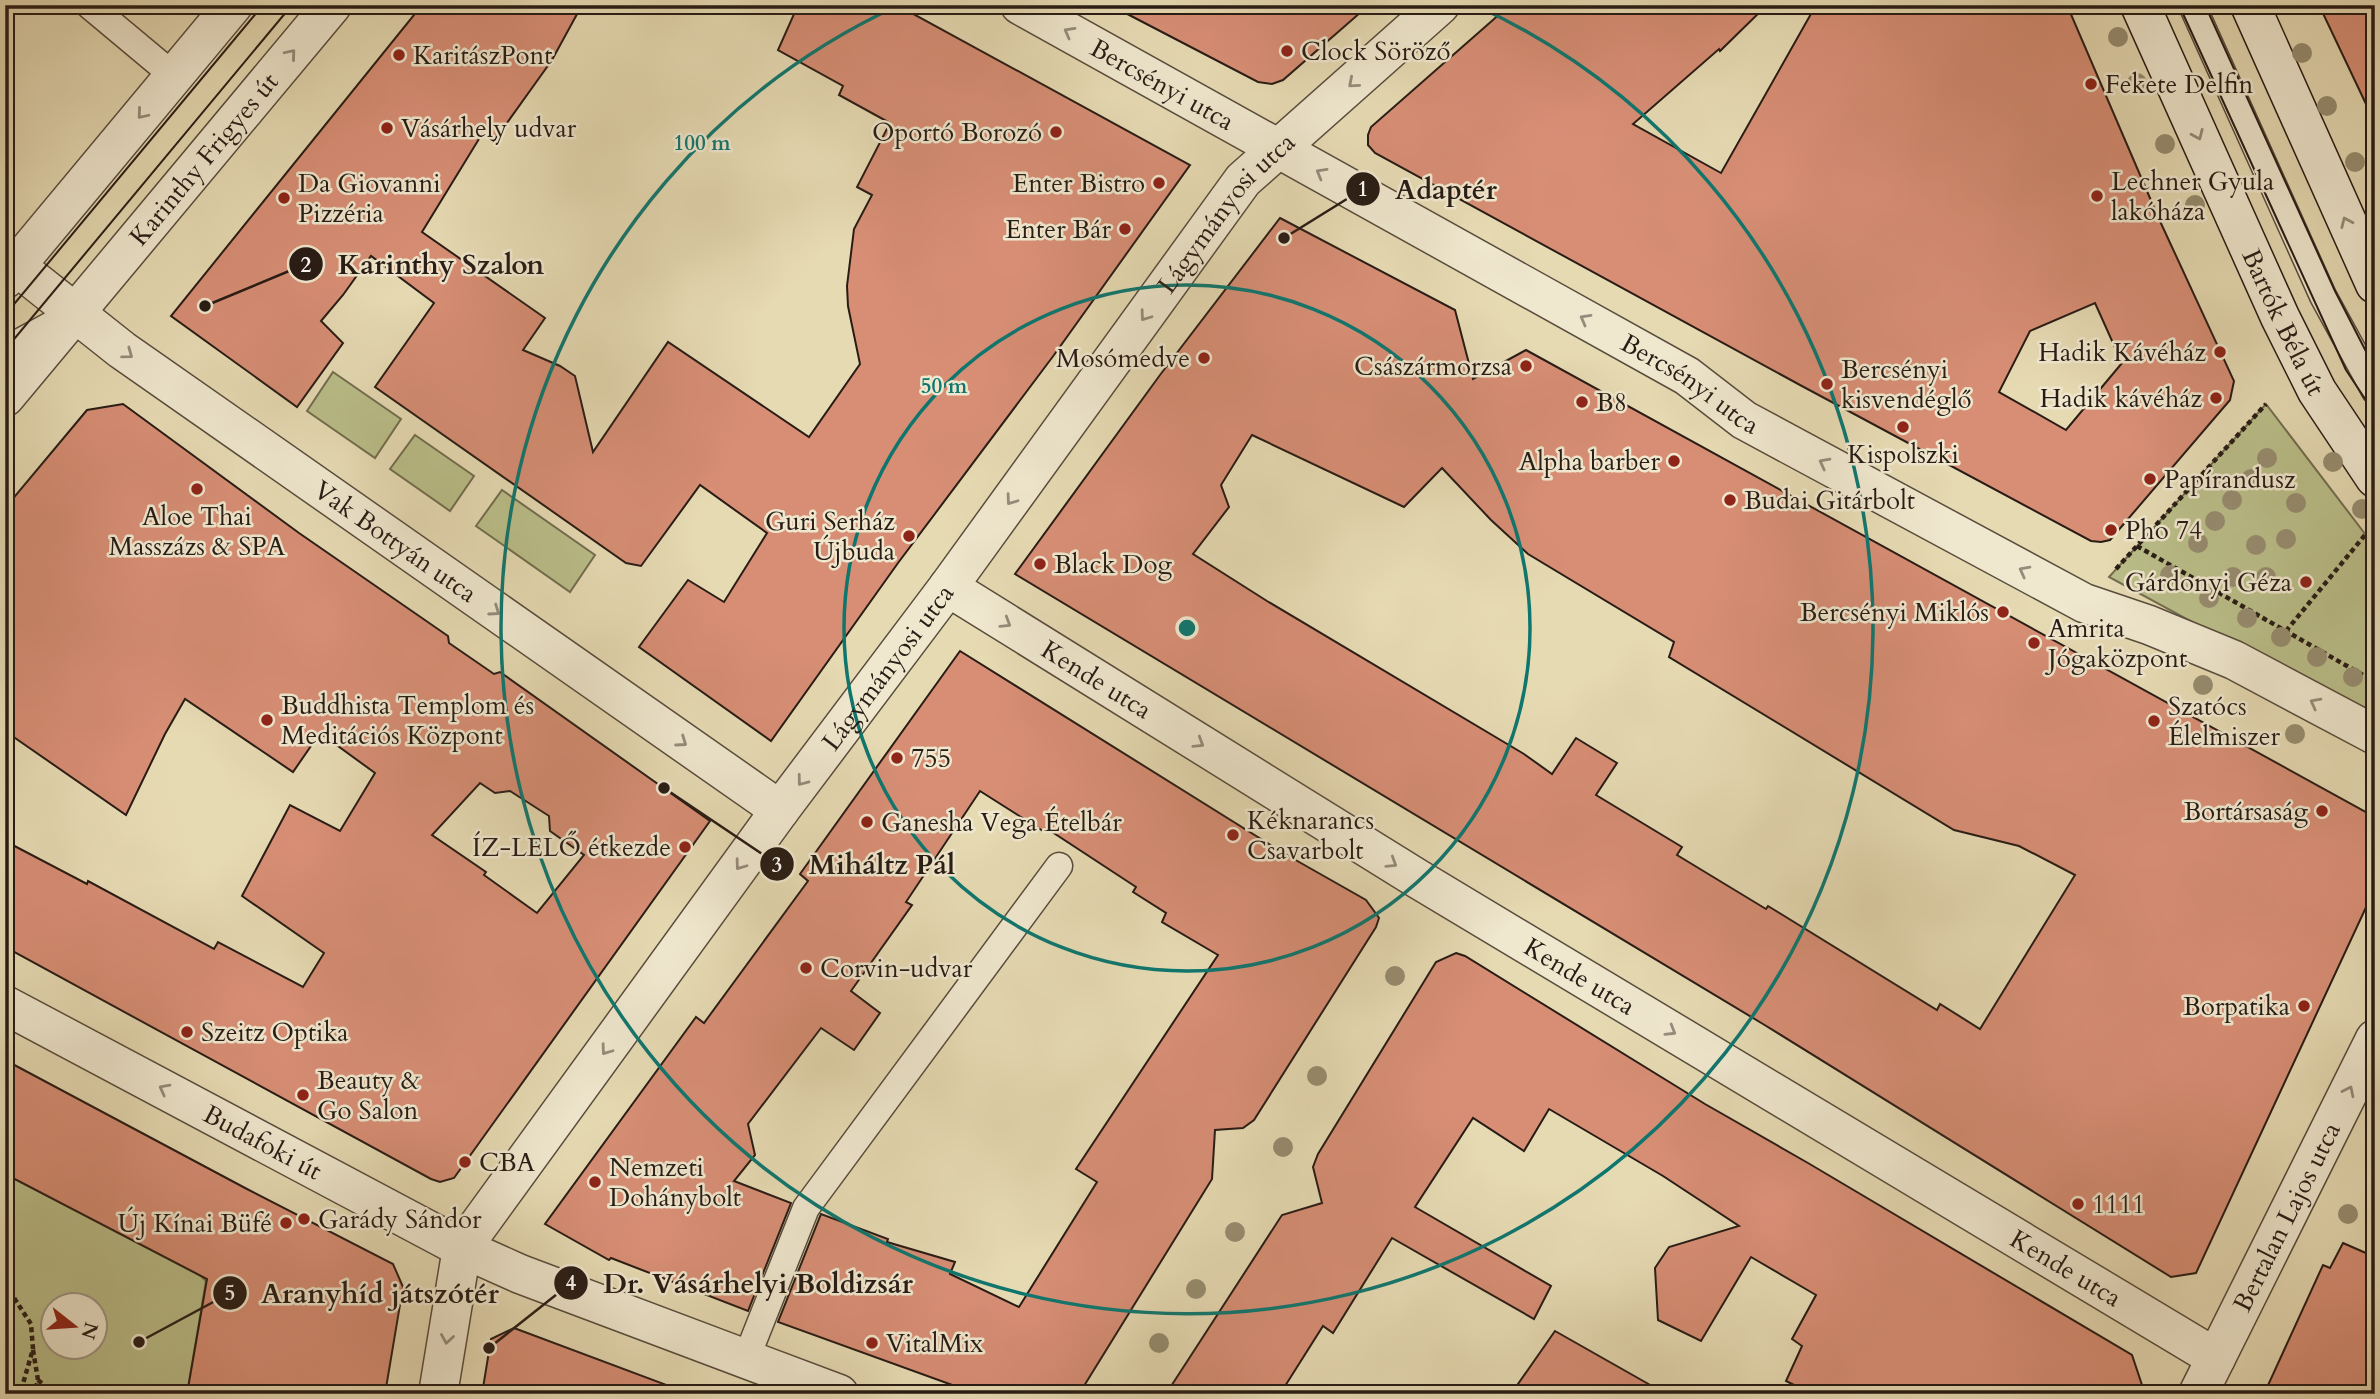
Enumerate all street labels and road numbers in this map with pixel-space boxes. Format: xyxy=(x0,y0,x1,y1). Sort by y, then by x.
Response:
street label: Bercsényi utca xyxy=(1084,30,1241,138)
street label: Karinthy Frigyes út xyxy=(121,65,286,253)
street label: Lágymányosi utca xyxy=(1149,125,1302,300)
street label: Bartók Béla út xyxy=(2234,243,2334,401)
street label: Bercsényi utca xyxy=(1615,325,1765,442)
street label: Vak Bottyán utca xyxy=(307,472,484,611)
street label: Lágymányosi utca xyxy=(813,577,962,758)
street label: Kende utca xyxy=(1035,632,1159,727)
street label: Kende utca xyxy=(1518,929,1642,1023)
street label: Budafoki út xyxy=(197,1096,328,1188)
street label: Bertalan Lajos utca xyxy=(2224,1116,2348,1318)
street label: Kende utca xyxy=(2004,1221,2128,1315)

